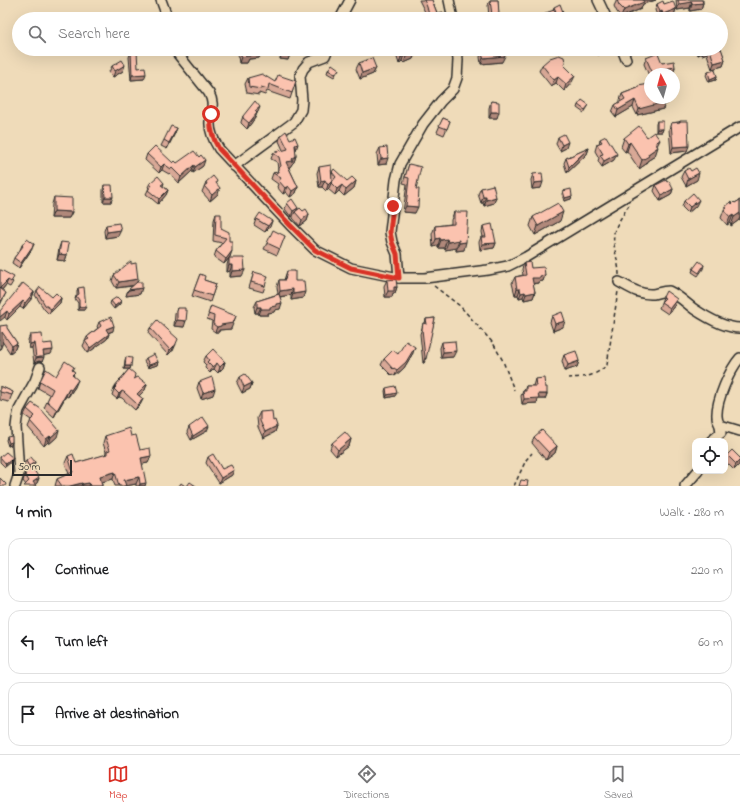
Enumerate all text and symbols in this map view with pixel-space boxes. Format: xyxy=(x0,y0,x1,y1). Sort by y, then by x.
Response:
search box xyxy=(12,12,728,56)
icon: search xyxy=(26,23,48,45)
text: Search here xyxy=(58,23,130,45)
north arrow xyxy=(644,68,680,104)
route start xyxy=(202,105,220,123)
route end xyxy=(384,197,402,215)
map controls xyxy=(692,438,728,474)
button: locate xyxy=(692,438,728,474)
scale bar xyxy=(12,458,72,477)
text: 50 m xyxy=(18,459,40,475)
text: 4 min xyxy=(16,500,52,525)
text: Walk · 280 m xyxy=(659,503,724,522)
icon: ahead xyxy=(17,559,39,581)
text: Continue xyxy=(55,559,109,581)
text: 220 m xyxy=(691,561,723,580)
icon: left xyxy=(17,631,39,653)
text: Turn left xyxy=(55,631,108,653)
text: 60 m xyxy=(698,633,723,652)
icon: arrive xyxy=(17,703,39,725)
text: Arrive at destination xyxy=(55,703,179,725)
tab: Map xyxy=(107,763,129,803)
tab: Directions xyxy=(344,763,390,803)
tab: Saved xyxy=(604,763,633,803)

